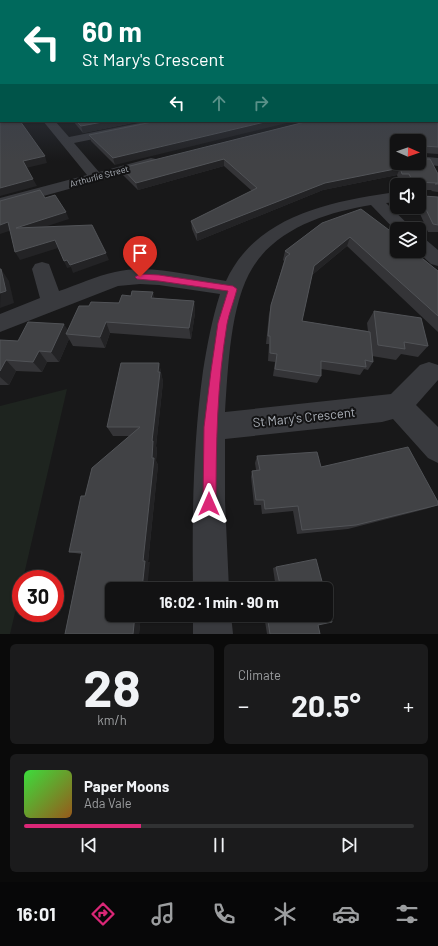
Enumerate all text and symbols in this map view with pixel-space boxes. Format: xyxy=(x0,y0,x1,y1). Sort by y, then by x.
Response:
text: 60 m xyxy=(82,14,142,48)
icon: left xyxy=(16,16,68,68)
text: St Mary's Crescent xyxy=(82,48,225,70)
icon: left xyxy=(166,92,188,114)
icon: ahead xyxy=(208,92,230,114)
icon: right xyxy=(250,92,272,114)
north arrow xyxy=(390,134,426,170)
map controls xyxy=(390,134,426,258)
street label: Arthurlie Street xyxy=(68,163,130,189)
button: sound xyxy=(390,178,426,214)
button: layers xyxy=(390,222,426,258)
pin xyxy=(123,236,157,277)
icon: arrive xyxy=(129,242,151,264)
street label: St Mary's Crescent xyxy=(252,404,356,430)
position arrow xyxy=(188,483,230,525)
speed limit sign: 30 xyxy=(12,570,64,622)
text: 16:02 · 1 min · 90 m xyxy=(159,593,279,611)
text: 28 xyxy=(83,655,141,717)
text: Climate xyxy=(238,667,281,683)
text: 20.5° xyxy=(291,687,361,723)
text: − xyxy=(238,692,249,718)
text: + xyxy=(403,692,414,718)
text: km/h xyxy=(97,712,127,728)
text: Paper Moons xyxy=(84,777,169,795)
text: Ada Vale xyxy=(84,795,132,811)
icon: previous xyxy=(78,834,100,856)
icon: pause xyxy=(208,834,230,856)
icon: next xyxy=(338,834,360,856)
icon: directions xyxy=(89,900,117,928)
icon: music xyxy=(149,900,177,928)
icon: phone xyxy=(210,900,238,928)
icon: climate xyxy=(271,900,299,928)
icon: car xyxy=(332,900,360,928)
icon: filters xyxy=(393,900,421,928)
text: 16:01 xyxy=(16,903,56,925)

